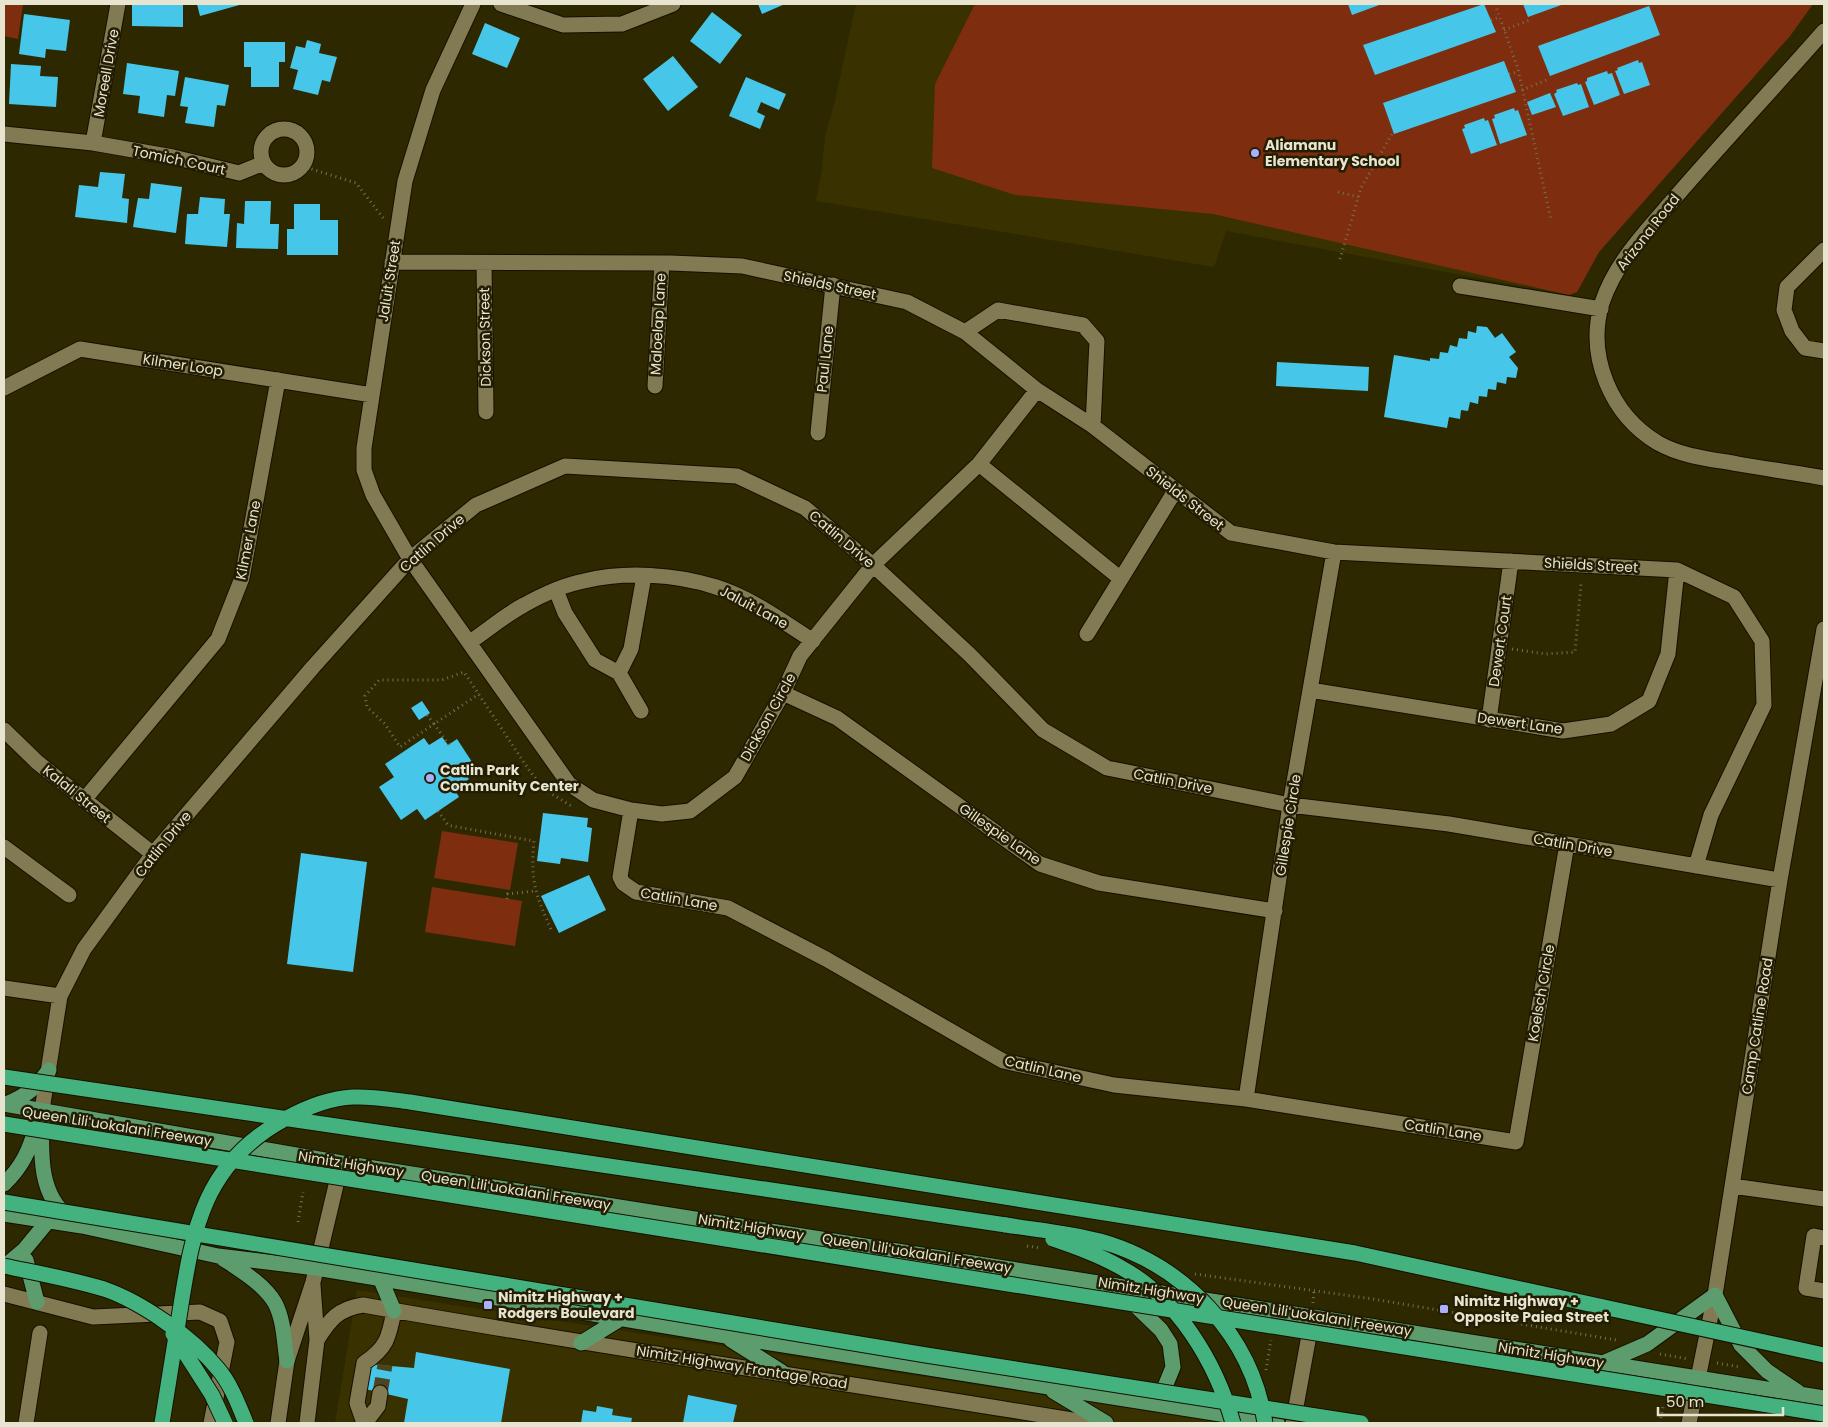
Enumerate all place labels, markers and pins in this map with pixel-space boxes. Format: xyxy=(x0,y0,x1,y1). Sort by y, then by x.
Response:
place label: Aliamanu Elementary School xyxy=(1265,135,1400,171)
marker: Aliamanu Elementary School xyxy=(1249,147,1261,159)
place label: Catlin Park Community Center xyxy=(440,760,579,796)
marker: Catlin Park Community Center xyxy=(424,772,436,784)
place label: Nimitz Highway + Rodgers Boulevard xyxy=(498,1287,635,1323)
place label: Nimitz Highway + Opposite Paiea Street xyxy=(1454,1291,1609,1327)
marker: Nimitz Highway + Rodgers Boulevard xyxy=(482,1299,494,1311)
marker: Nimitz Highway + Opposite Paiea Street xyxy=(1438,1303,1450,1315)

